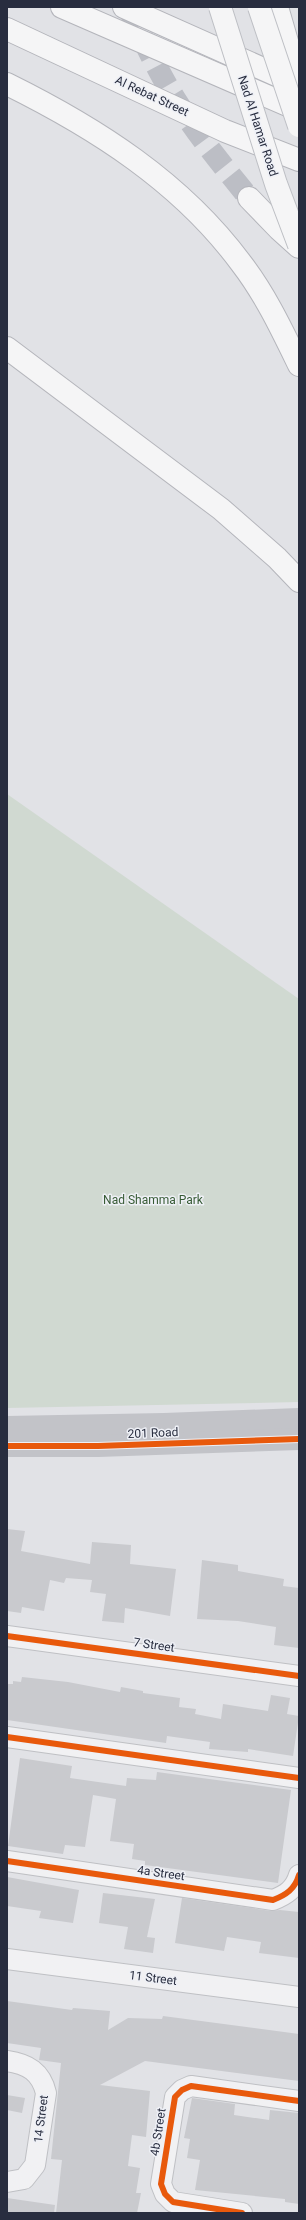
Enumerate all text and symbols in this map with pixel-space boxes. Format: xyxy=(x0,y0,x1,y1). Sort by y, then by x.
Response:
street label: Al Rebat Street xyxy=(113,73,191,119)
street label: Nad Al Hamar Road xyxy=(235,74,281,178)
park label: Nad Shamma Park xyxy=(103,1193,204,1207)
street label: 201 Road xyxy=(127,1425,179,1441)
street label: 7 Street xyxy=(133,1635,176,1655)
street label: 4a Street xyxy=(136,1863,186,1883)
street label: 11 Street xyxy=(128,1968,178,1988)
street label: 14 Street xyxy=(31,2094,51,2144)
street label: 4b Street xyxy=(147,2107,169,2157)

